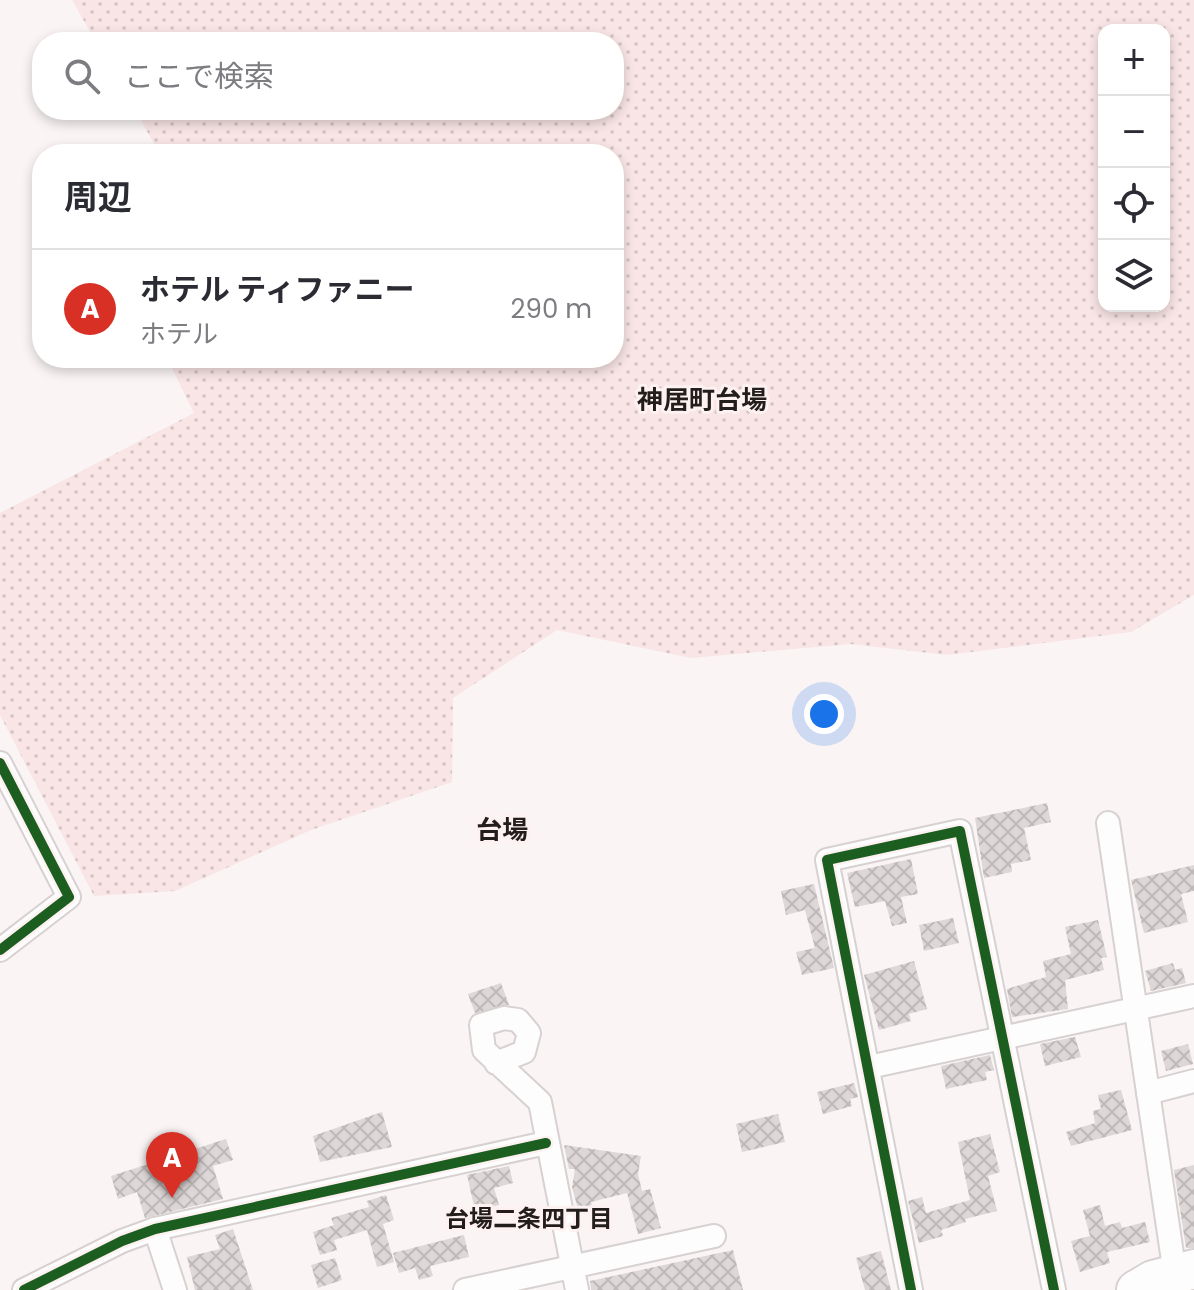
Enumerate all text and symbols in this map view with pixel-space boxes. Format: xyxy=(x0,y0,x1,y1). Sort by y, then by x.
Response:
map controls xyxy=(1098,24,1170,312)
button: + xyxy=(1098,24,1170,96)
search box xyxy=(32,32,624,120)
icon: search xyxy=(60,54,104,98)
text: ここで検索 xyxy=(124,55,274,98)
button: − xyxy=(1098,96,1170,168)
button: locate xyxy=(1098,168,1170,240)
text: 周辺 xyxy=(64,173,132,221)
button: layers xyxy=(1098,240,1170,312)
text: ホテル ティファニー xyxy=(140,268,415,311)
text: A xyxy=(80,291,100,327)
text: 290 m xyxy=(511,291,592,327)
text: ホテル xyxy=(140,316,218,352)
district label: 神居町台場 xyxy=(637,382,767,418)
your location xyxy=(804,694,844,734)
district label: 台場 xyxy=(476,812,528,848)
pin: A xyxy=(146,1132,198,1198)
district label: 台場二条四丁目 xyxy=(445,1202,613,1235)

